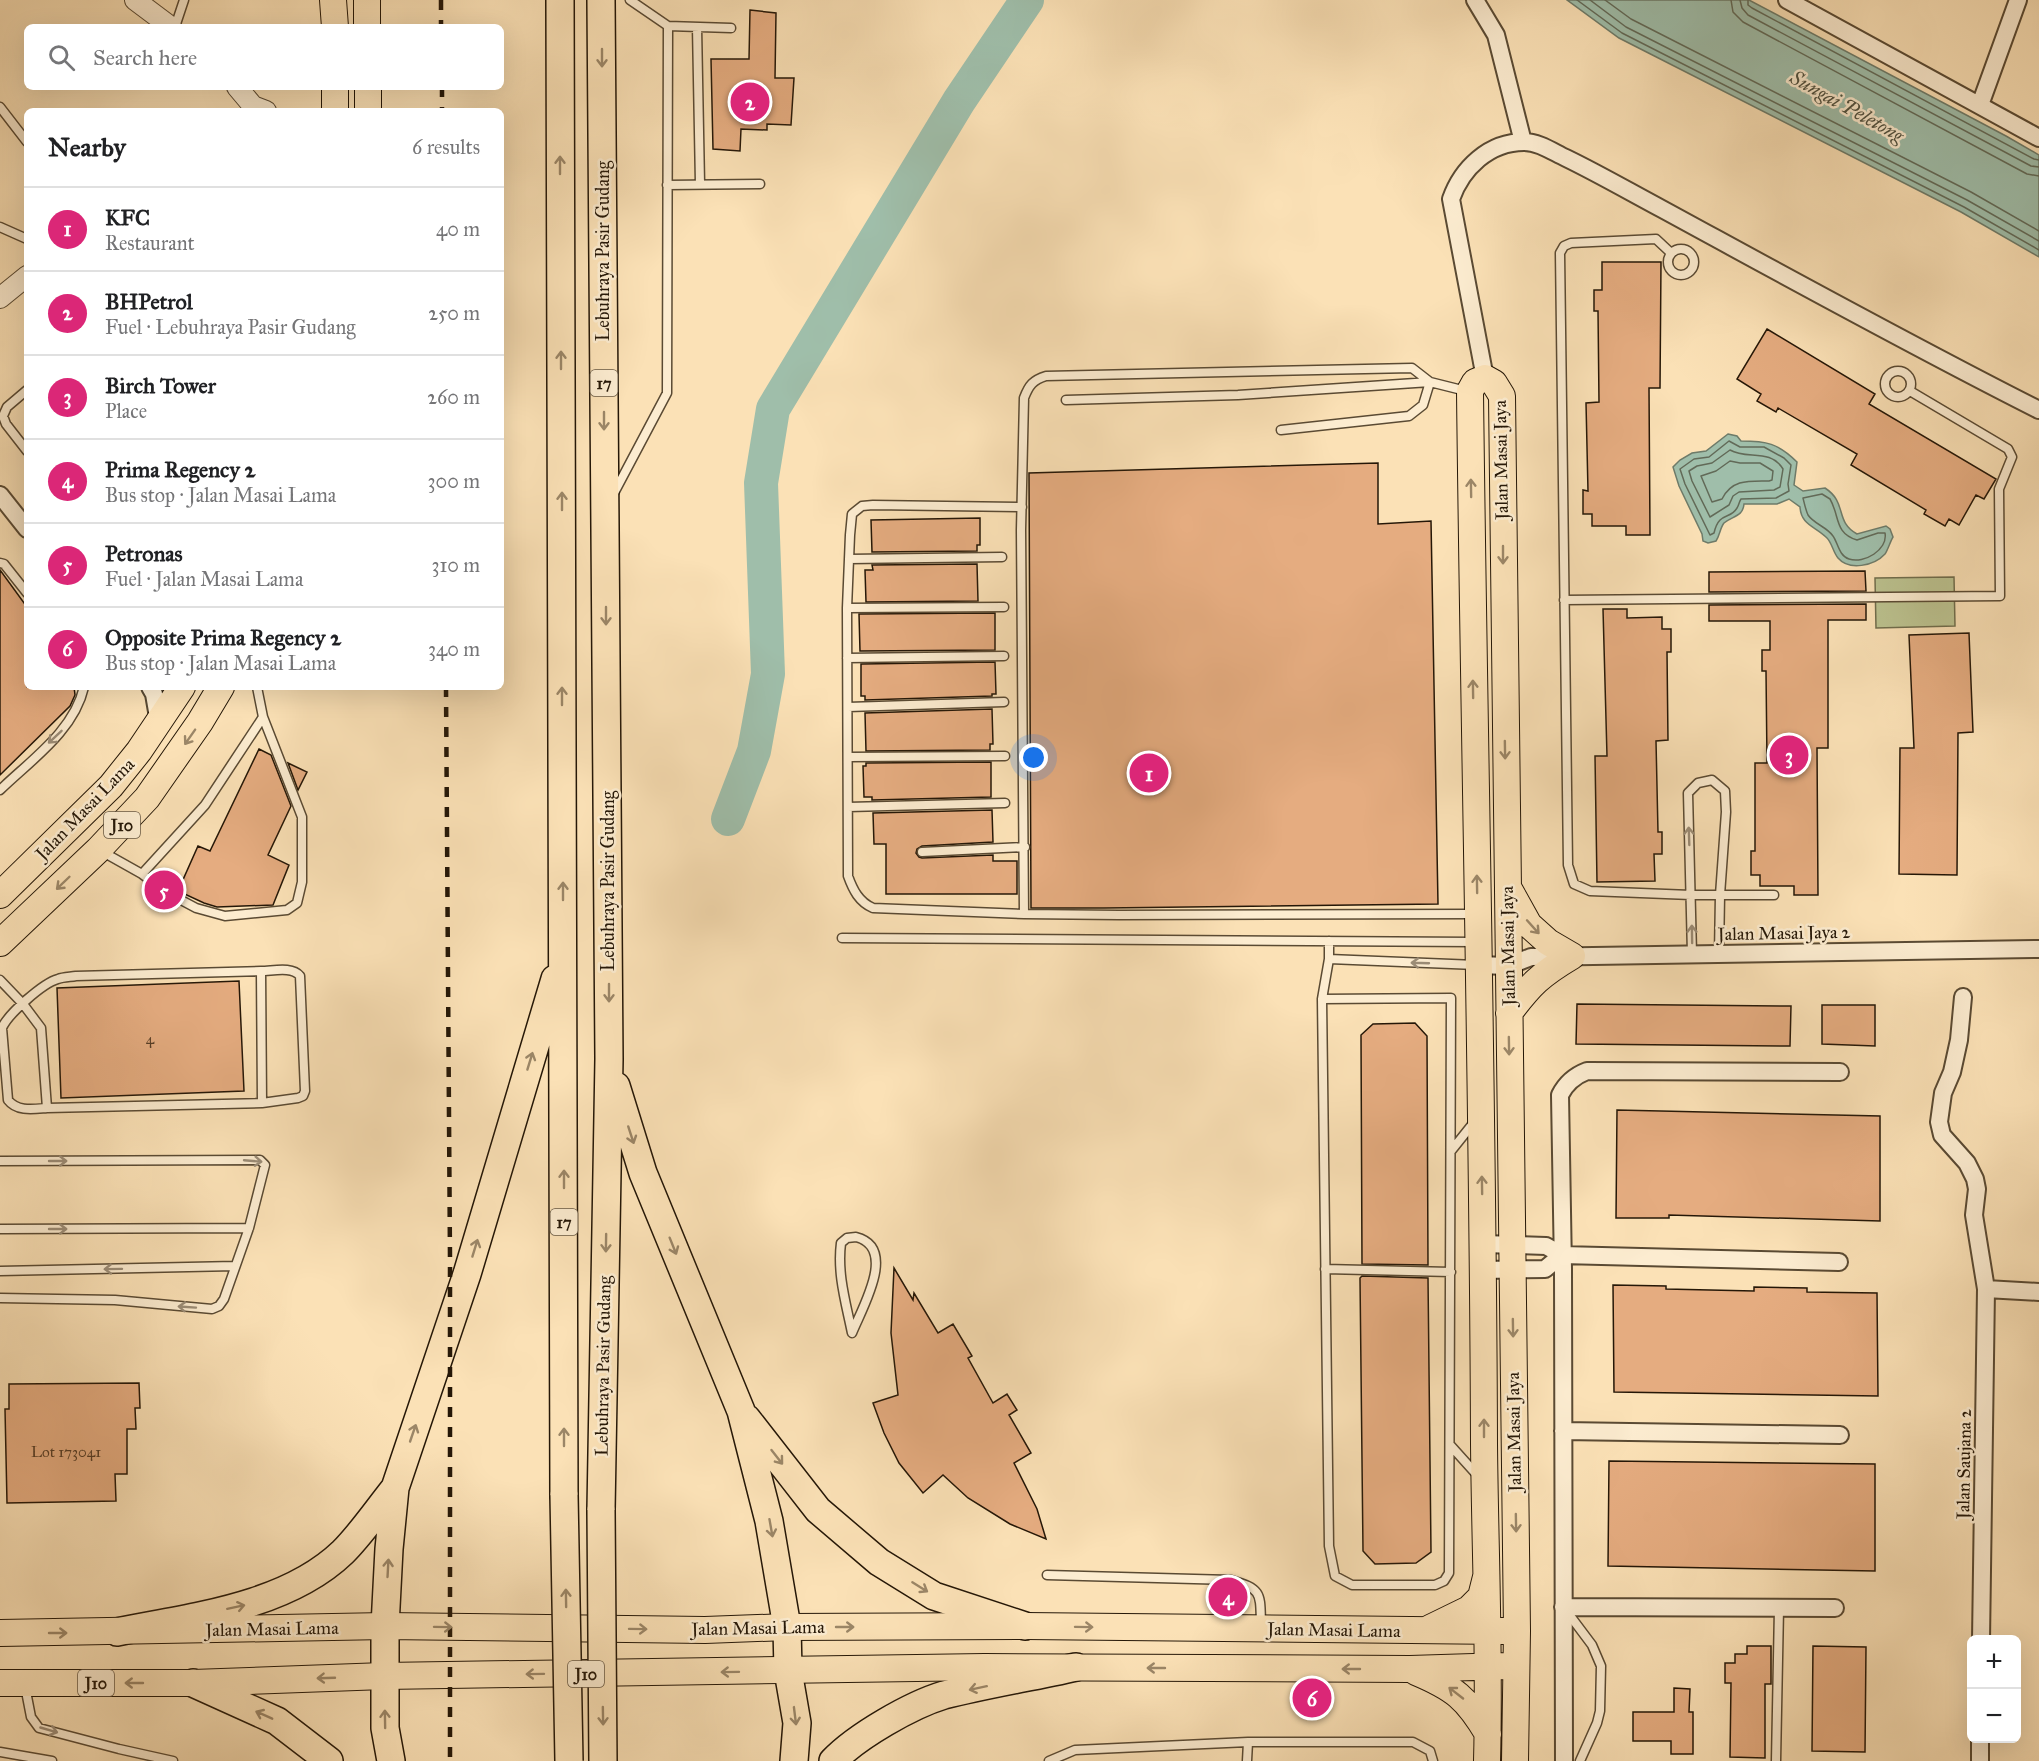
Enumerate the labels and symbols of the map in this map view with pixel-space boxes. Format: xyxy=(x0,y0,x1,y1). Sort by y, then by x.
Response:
one-way arrow xyxy=(596,48,608,68)
water label: Sungai Peletong xyxy=(1785,64,1909,148)
pin: 2 xyxy=(730,80,770,124)
one-way arrow xyxy=(554,155,566,175)
street label: Lebuhraya Pasir Gudang xyxy=(592,160,615,341)
one-way arrow xyxy=(555,350,567,370)
road number: 17 xyxy=(590,370,618,396)
street label: Jalan Masai Jaya xyxy=(1489,399,1514,522)
one-way arrow xyxy=(598,411,610,431)
one-way arrow xyxy=(1465,479,1477,499)
one-way arrow xyxy=(556,491,568,511)
one-way arrow xyxy=(1497,544,1509,564)
one-way arrow xyxy=(600,606,612,626)
one-way arrow xyxy=(1467,679,1479,699)
one-way arrow xyxy=(557,686,568,706)
one-way arrow xyxy=(184,728,196,744)
one-way arrow xyxy=(48,730,63,744)
pin: 3 xyxy=(1770,732,1808,777)
one-way arrow xyxy=(1499,739,1511,759)
your location xyxy=(1019,743,1048,772)
pin: 1 xyxy=(1130,750,1168,796)
street label: Jalan Masai Lama xyxy=(29,753,140,867)
street label: Lebuhraya Pasir Gudang xyxy=(597,790,620,971)
road number: J10 xyxy=(104,812,140,838)
one-way arrow xyxy=(1683,827,1695,847)
pin: 5 xyxy=(144,868,184,912)
one-way arrow xyxy=(1471,874,1483,894)
one-way arrow xyxy=(55,876,70,891)
one-way arrow xyxy=(557,881,569,901)
street label: Jalan Masai Jaya xyxy=(1496,885,1521,1008)
one-way arrow xyxy=(1526,920,1540,935)
street label: Jalan Masai Jaya 2 xyxy=(1715,921,1851,946)
one-way arrow xyxy=(1686,924,1697,944)
one-way arrow xyxy=(1410,957,1430,968)
one-way arrow xyxy=(603,982,615,1002)
house number: 4 xyxy=(146,1030,155,1048)
one-way arrow xyxy=(1504,1035,1515,1055)
one-way arrow xyxy=(525,1052,536,1071)
one-way arrow xyxy=(626,1125,637,1144)
one-way arrow xyxy=(48,1155,68,1167)
one-way arrow xyxy=(243,1156,262,1167)
one-way arrow xyxy=(558,1169,570,1189)
one-way arrow xyxy=(1476,1176,1488,1196)
road number: 17 xyxy=(550,1209,578,1235)
one-way arrow xyxy=(48,1223,68,1235)
one-way arrow xyxy=(600,1233,611,1253)
one-way arrow xyxy=(669,1237,680,1255)
one-way arrow xyxy=(470,1238,481,1257)
one-way arrow xyxy=(104,1263,124,1274)
street label: Lebuhraya Pasir Gudang xyxy=(590,1275,617,1456)
one-way arrow xyxy=(178,1301,198,1312)
one-way arrow xyxy=(1507,1317,1519,1337)
street label: Jalan Masai Jaya xyxy=(1502,1371,1527,1494)
street label: Jalan Saujana 2 xyxy=(1952,1409,1977,1521)
one-way arrow xyxy=(1478,1419,1490,1439)
one-way arrow xyxy=(409,1424,420,1443)
one-way arrow xyxy=(558,1427,570,1447)
house number: Lot 173041 xyxy=(31,1443,101,1461)
one-way arrow xyxy=(770,1449,783,1465)
one-way arrow xyxy=(1510,1512,1521,1532)
one-way arrow xyxy=(765,1518,776,1538)
one-way arrow xyxy=(383,1559,394,1579)
pin: 4 xyxy=(1208,1574,1248,1620)
one-way arrow xyxy=(911,1580,928,1593)
one-way arrow xyxy=(560,1588,572,1608)
one-way arrow xyxy=(225,1601,245,1612)
street label: Jalan Masai Lama xyxy=(689,1616,825,1641)
street label: Jalan Masai Lama xyxy=(203,1617,339,1642)
street label: Jalan Masai Lama xyxy=(1265,1618,1401,1643)
one-way arrow xyxy=(433,1621,453,1633)
one-way arrow xyxy=(835,1621,855,1633)
one-way arrow xyxy=(1073,1621,1093,1633)
one-way arrow xyxy=(628,1624,648,1635)
one-way arrow xyxy=(48,1627,68,1639)
road number: J10 xyxy=(568,1661,604,1687)
one-way arrow xyxy=(1147,1662,1167,1674)
one-way arrow xyxy=(1342,1663,1362,1675)
one-way arrow xyxy=(720,1666,740,1678)
one-way arrow xyxy=(525,1668,545,1680)
road number: J10 xyxy=(78,1670,114,1696)
one-way arrow xyxy=(316,1673,336,1684)
pin: 6 xyxy=(1292,1676,1332,1720)
one-way arrow xyxy=(125,1677,145,1689)
one-way arrow xyxy=(969,1683,988,1694)
one-way arrow xyxy=(1448,1687,1464,1700)
one-way arrow xyxy=(597,1705,608,1725)
one-way arrow xyxy=(790,1705,801,1725)
one-way arrow xyxy=(255,1709,274,1720)
one-way arrow xyxy=(379,1709,391,1729)
one-way arrow xyxy=(39,1725,58,1737)

